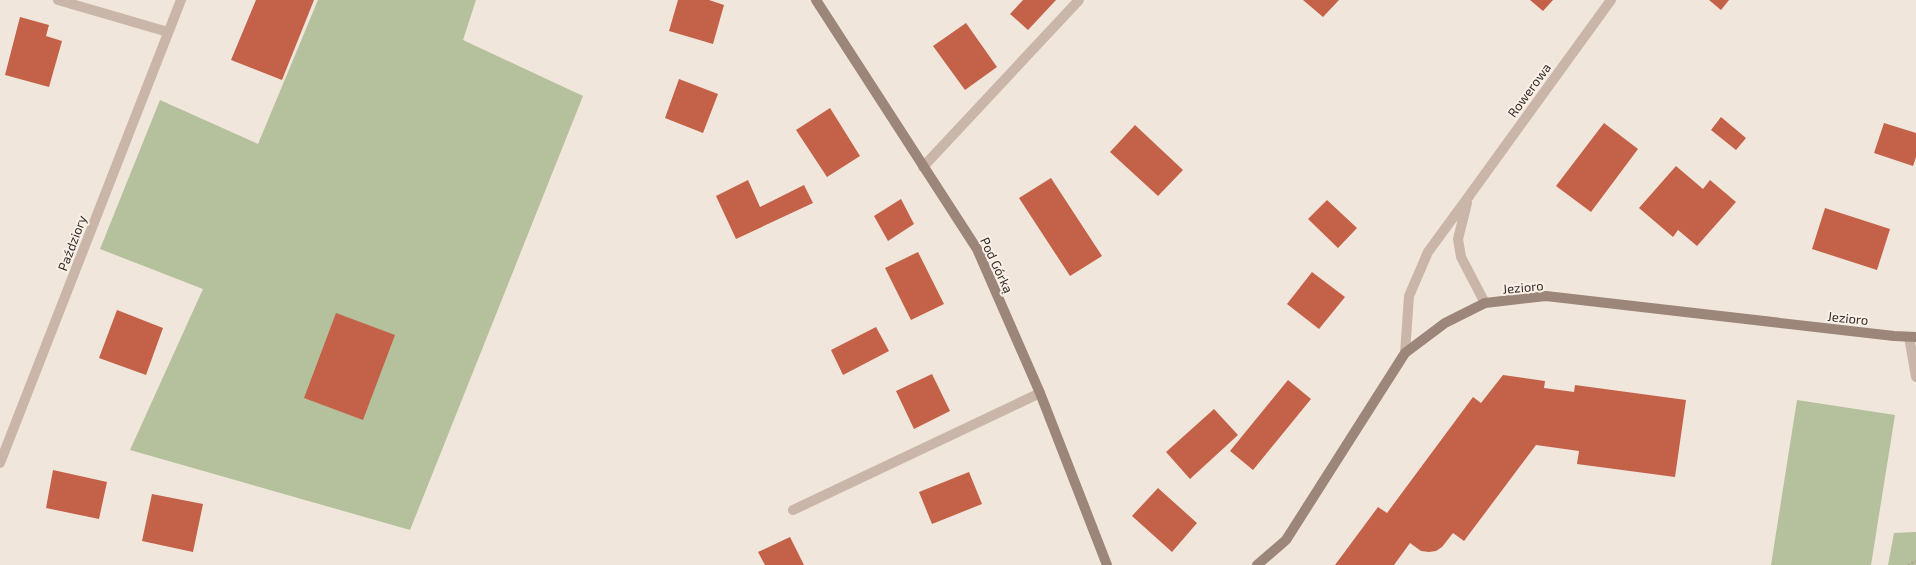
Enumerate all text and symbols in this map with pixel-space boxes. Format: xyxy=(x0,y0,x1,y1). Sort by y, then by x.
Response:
street label: Rowerowa xyxy=(1504,60,1554,120)
street label: Paździory xyxy=(54,213,90,273)
street label: Pod Górką xyxy=(977,235,1017,295)
street label: Jezioro xyxy=(1502,277,1544,297)
street label: Jezioro xyxy=(1827,308,1869,328)

